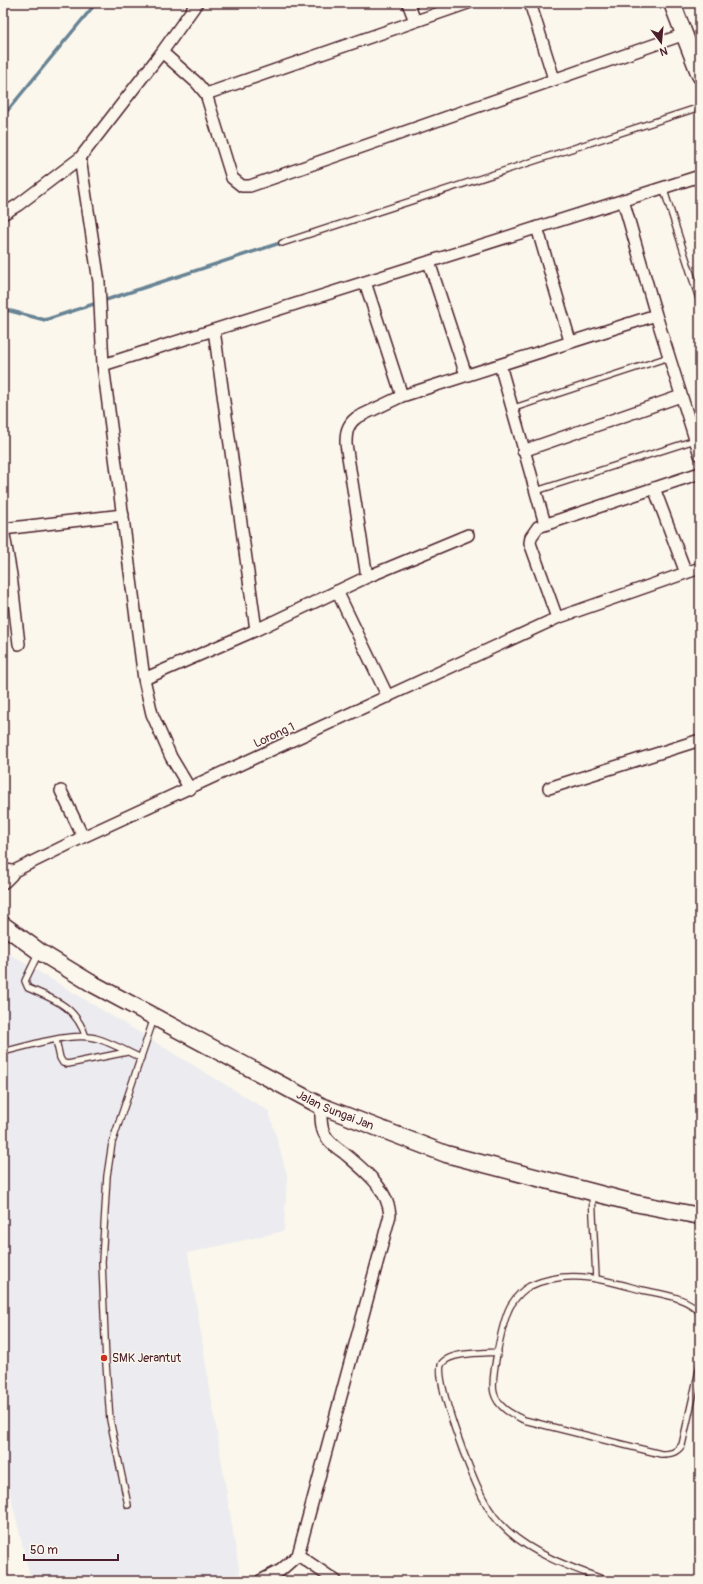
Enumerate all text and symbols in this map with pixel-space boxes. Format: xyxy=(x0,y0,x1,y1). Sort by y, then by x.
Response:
north arrow xyxy=(641,22,681,62)
text: N xyxy=(658,44,669,59)
street label: Lorong 1 xyxy=(251,719,297,751)
street label: Jalan Sungai Jan xyxy=(294,1087,376,1134)
place label: SMK Jerantut xyxy=(112,1351,181,1366)
marker: SMK Jerantut xyxy=(99,1353,109,1363)
scale bar xyxy=(24,1536,118,1562)
text: 50 m xyxy=(30,1543,58,1558)

